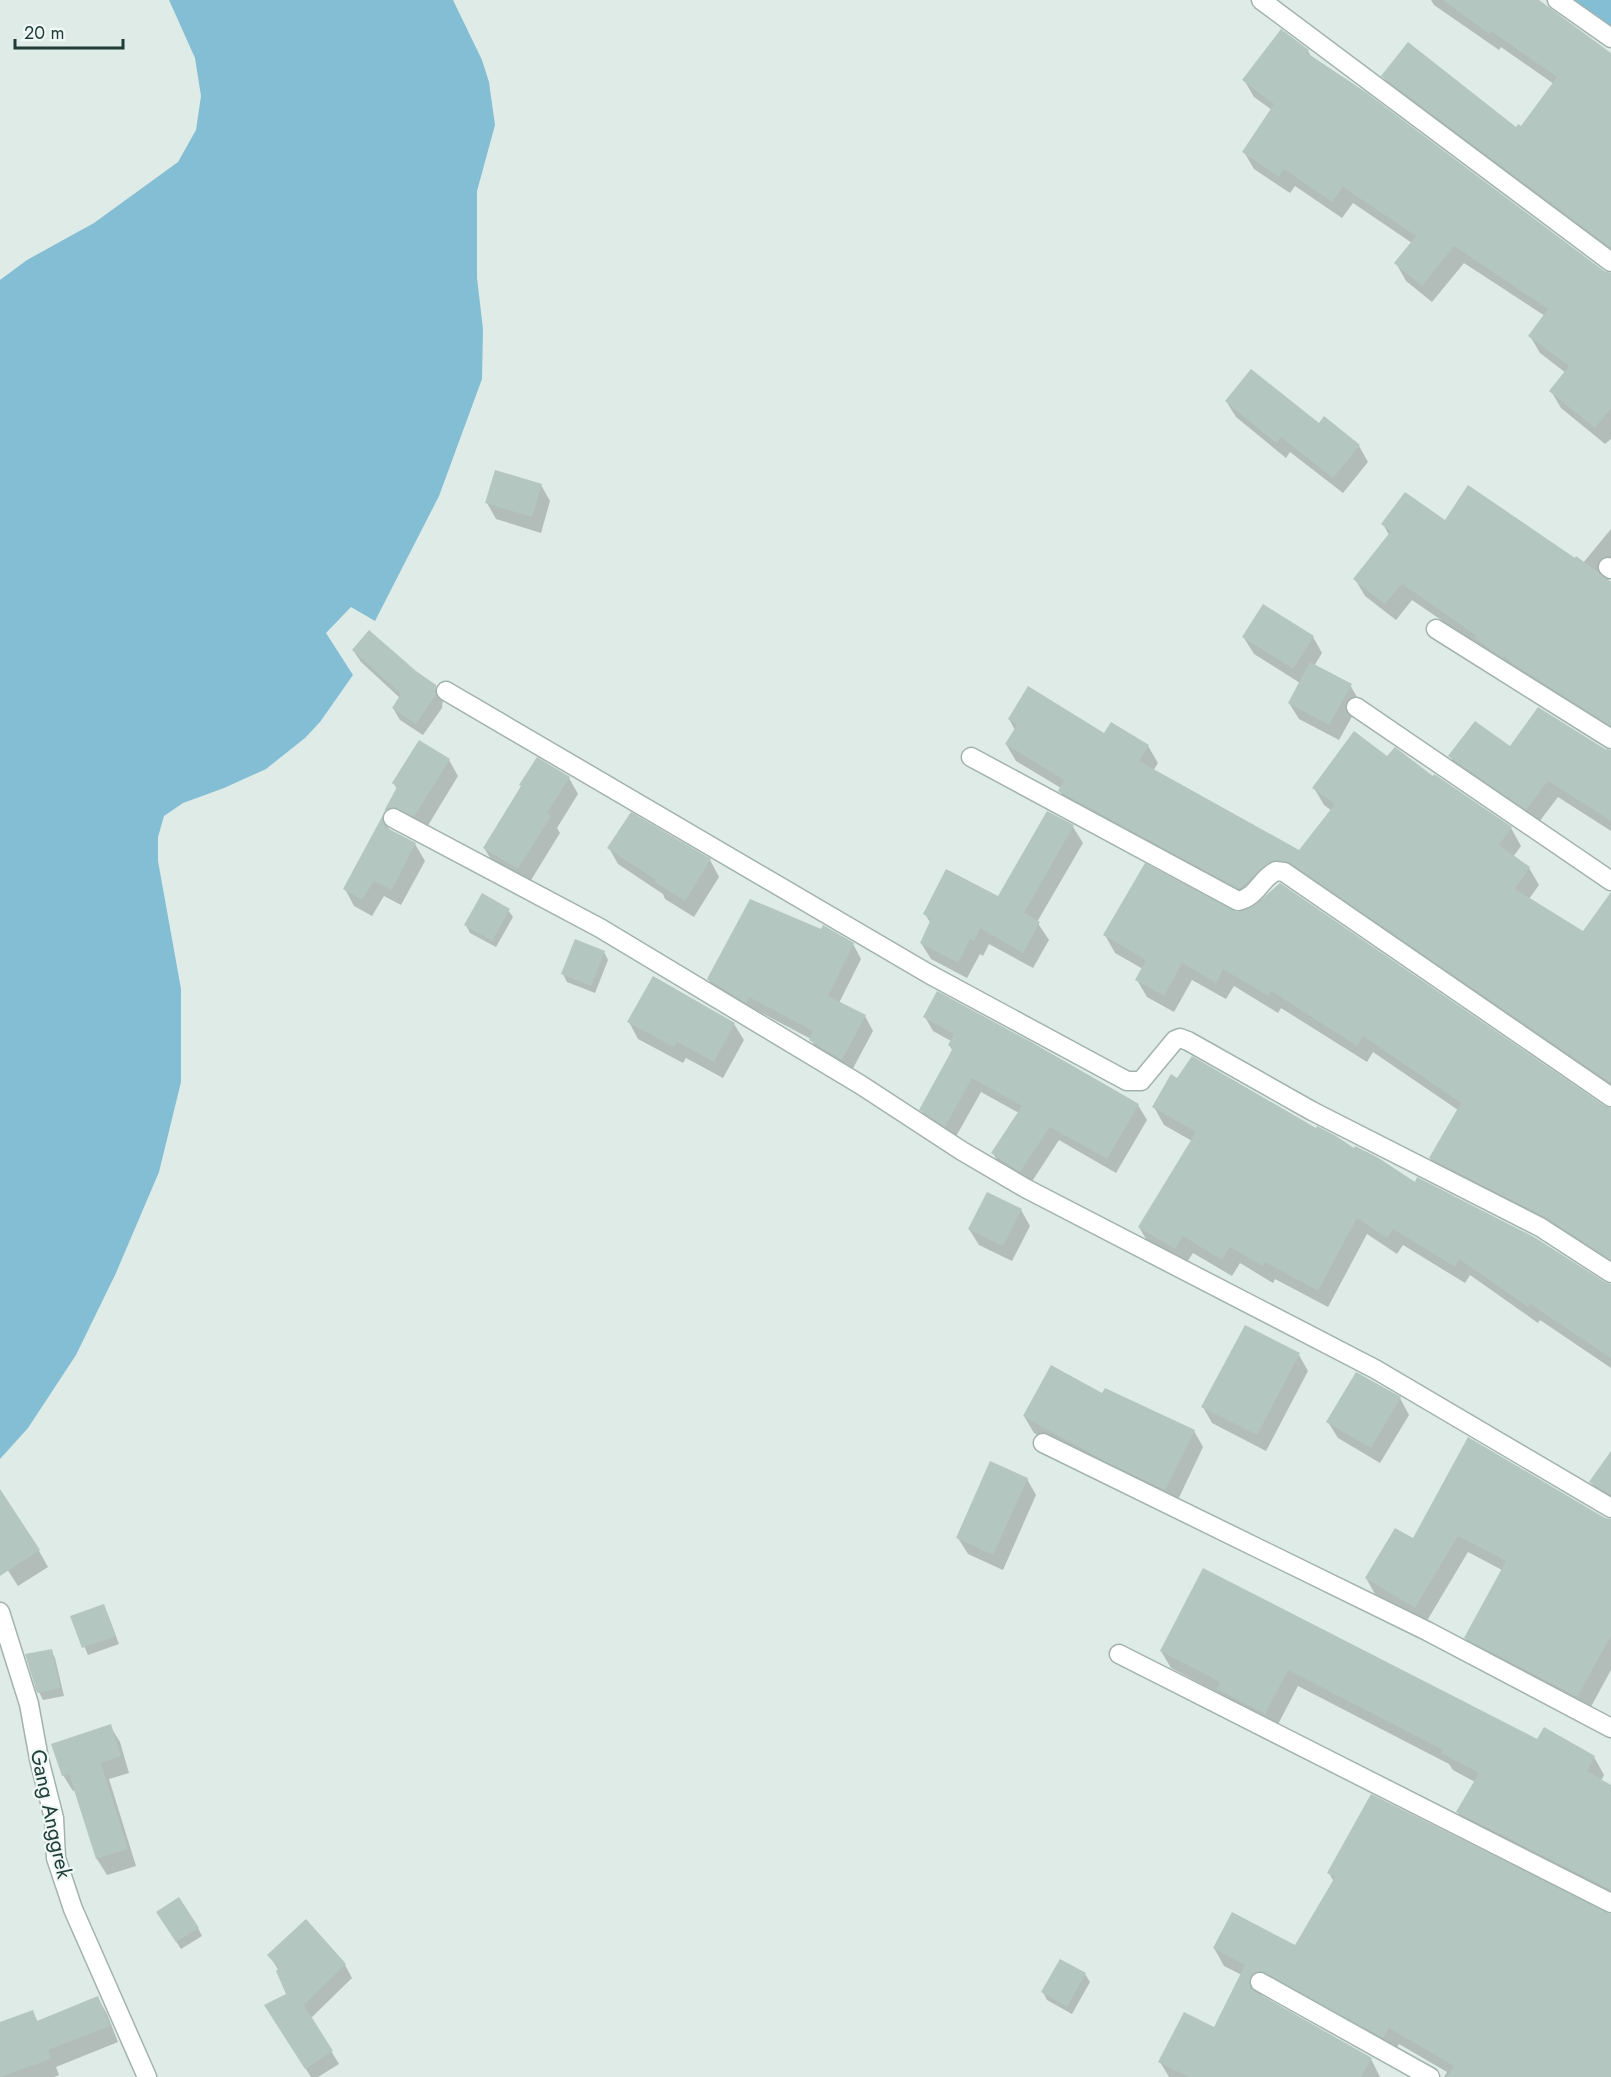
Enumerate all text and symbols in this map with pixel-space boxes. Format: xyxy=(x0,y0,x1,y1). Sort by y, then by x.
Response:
scale bar xyxy=(15,12,123,50)
text: 20 m xyxy=(24,20,64,46)
street label: Gang Anggrek xyxy=(23,1747,79,1882)

